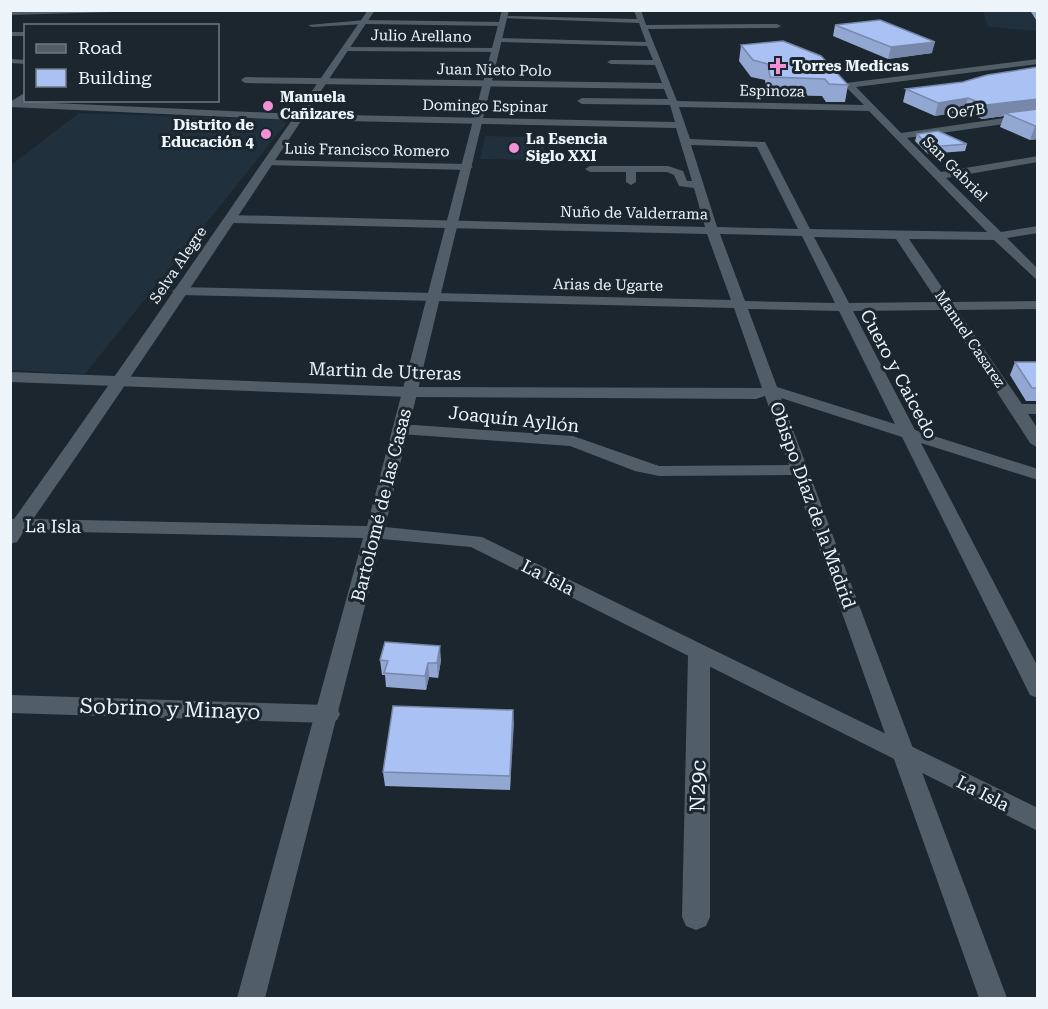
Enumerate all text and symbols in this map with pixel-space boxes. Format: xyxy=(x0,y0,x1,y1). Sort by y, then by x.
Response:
legend xyxy=(24,24,219,102)
street label: Julio Arellano xyxy=(370,26,472,46)
text: Road xyxy=(78,37,123,58)
marker: Torres Medicas xyxy=(769,57,787,75)
place label: Torres Medicas xyxy=(792,57,909,75)
street label: Juan Nieto Polo xyxy=(436,60,552,80)
text: Building xyxy=(78,67,152,88)
street label: Espinoza xyxy=(739,81,805,101)
place label: Manuela Cañizares xyxy=(280,88,354,123)
street label: Domingo Espinar xyxy=(422,96,548,116)
marker: Manuela Cañizares xyxy=(261,99,275,113)
street label: Oe7B xyxy=(946,99,986,123)
place label: Distrito de Educación 4 xyxy=(161,116,255,151)
marker: Distrito de Educación 4 xyxy=(259,127,273,141)
place label: La Esencia Siglo XXI xyxy=(526,130,607,165)
street label: San Gabriel xyxy=(919,133,991,205)
street label: Luis Francisco Romero xyxy=(284,140,450,160)
marker: La Esencia Siglo XXI xyxy=(507,141,521,155)
street label: Nuño de Valderrama xyxy=(560,203,708,223)
street label: Selva Alegre xyxy=(146,223,210,307)
street label: Arias de Ugarte xyxy=(553,275,663,295)
street label: Manuel Casarez xyxy=(931,287,1009,391)
street label: Cuero y Caicedo xyxy=(856,306,942,442)
street label: Martin de Utreras xyxy=(308,358,462,384)
street label: Obispo Díaz de la Madrid xyxy=(766,399,860,612)
street label: Joaquín Ayllón xyxy=(448,402,581,436)
street label: Bartolomé de las Casas xyxy=(347,406,415,604)
street label: La Isla xyxy=(25,515,82,537)
street label: La Isla xyxy=(518,555,578,599)
street label: Sobrino y Minayo xyxy=(79,694,261,724)
street label: N29c xyxy=(686,760,710,812)
street label: La Isla xyxy=(953,771,1013,815)

